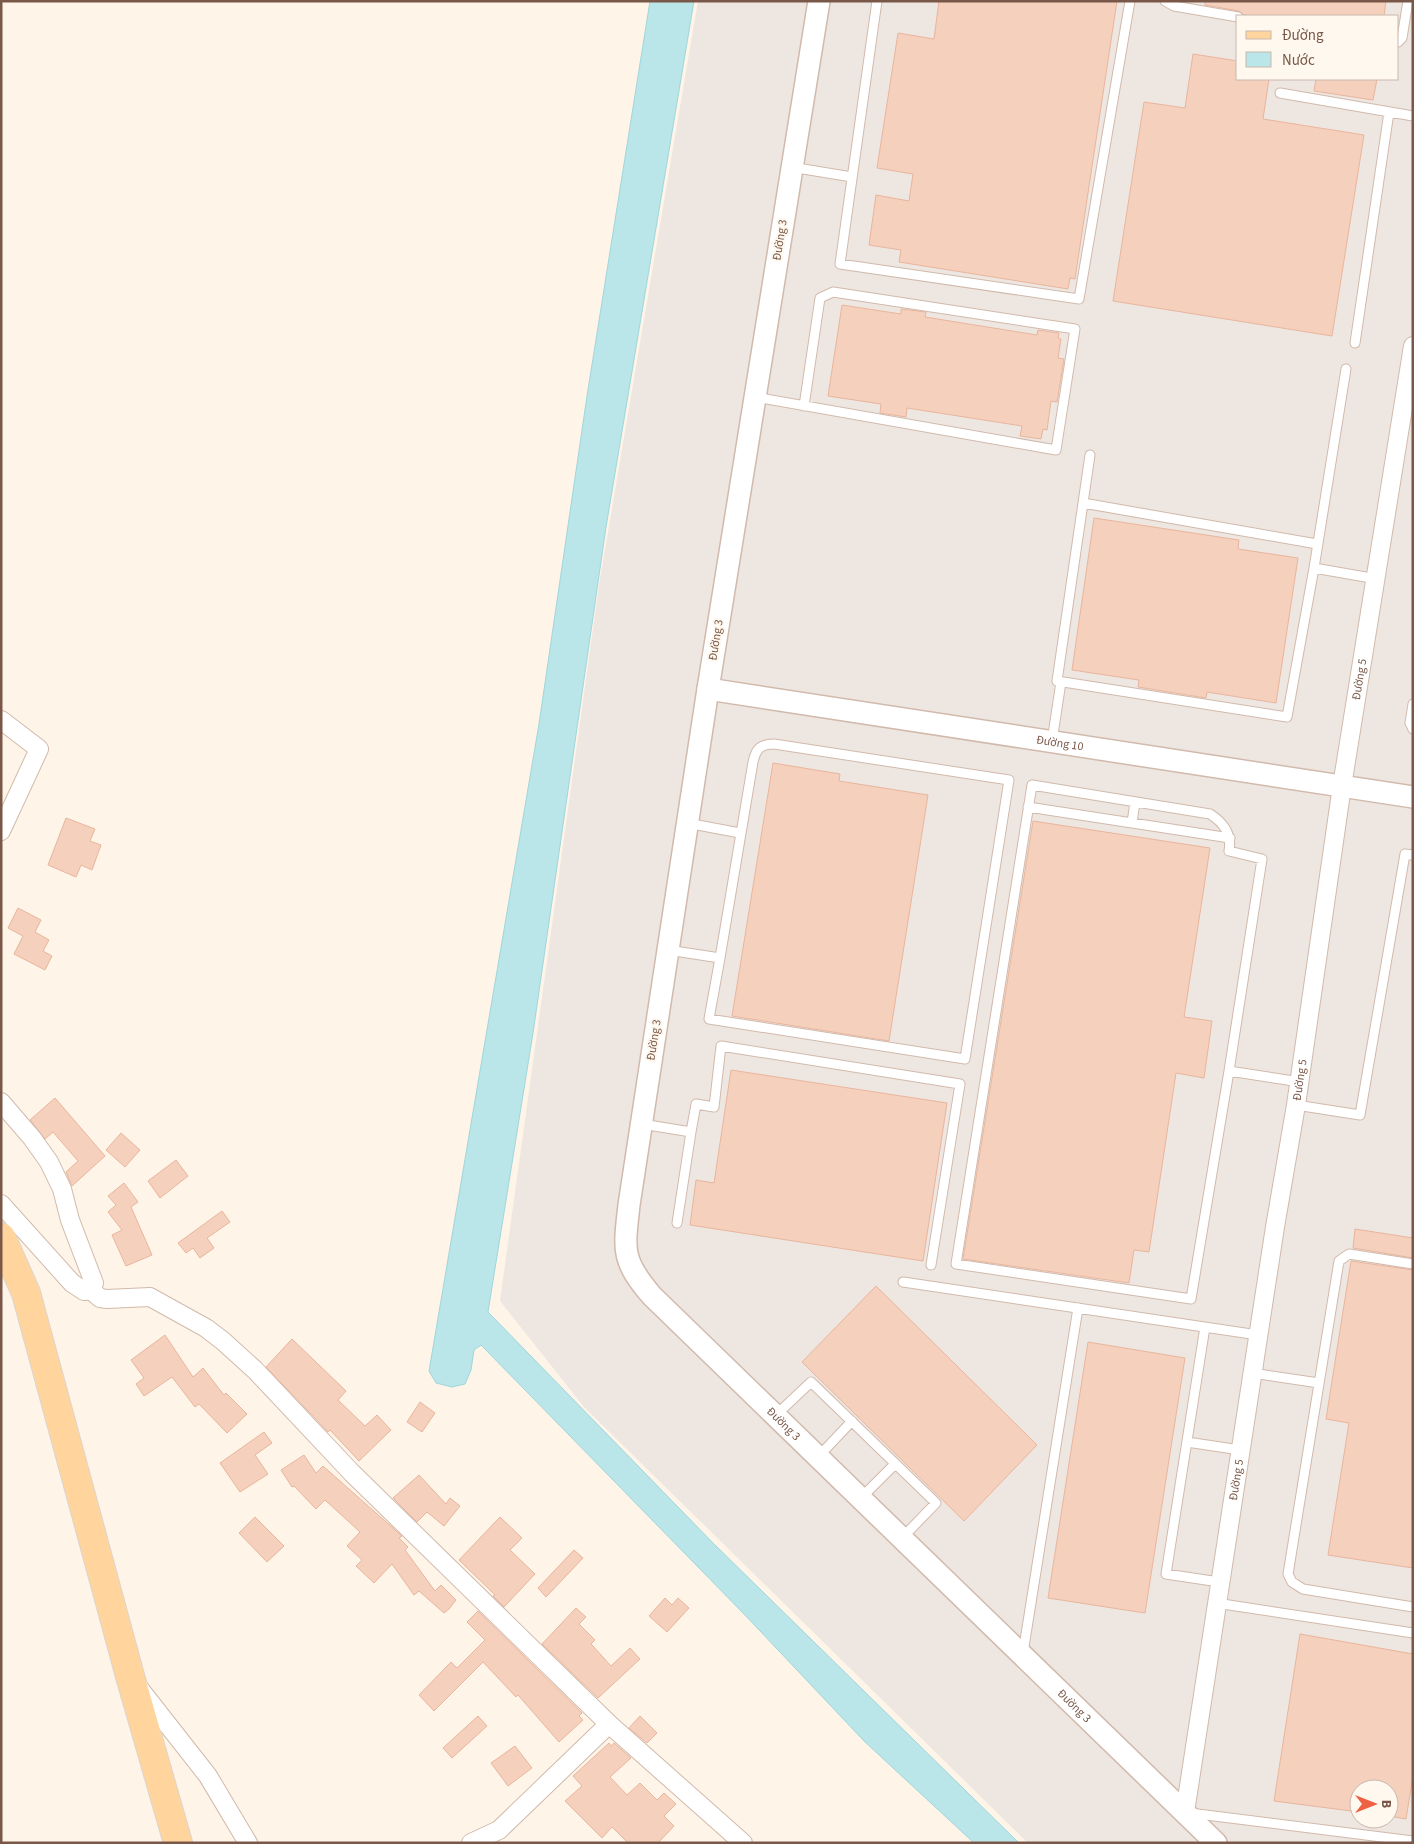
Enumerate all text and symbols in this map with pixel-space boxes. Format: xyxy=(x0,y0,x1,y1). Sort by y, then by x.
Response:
legend xyxy=(1236,15,1399,80)
text: Đường xyxy=(1282,25,1324,46)
text: Nước xyxy=(1282,50,1315,71)
street label: Đường 3 xyxy=(768,218,792,262)
street label: Đường 3 xyxy=(704,618,728,662)
street label: Đường 5 xyxy=(1347,657,1371,701)
street label: Đường 10 xyxy=(1035,731,1085,755)
street label: Đường 3 xyxy=(642,1018,666,1062)
street label: Đường 5 xyxy=(1288,1058,1311,1102)
street label: Đường 3 xyxy=(763,1403,805,1444)
street label: Đường 5 xyxy=(1225,1458,1248,1502)
street label: Đường 3 xyxy=(1054,1685,1095,1726)
north arrow xyxy=(1349,1779,1399,1829)
text: B xyxy=(1376,1800,1396,1809)

